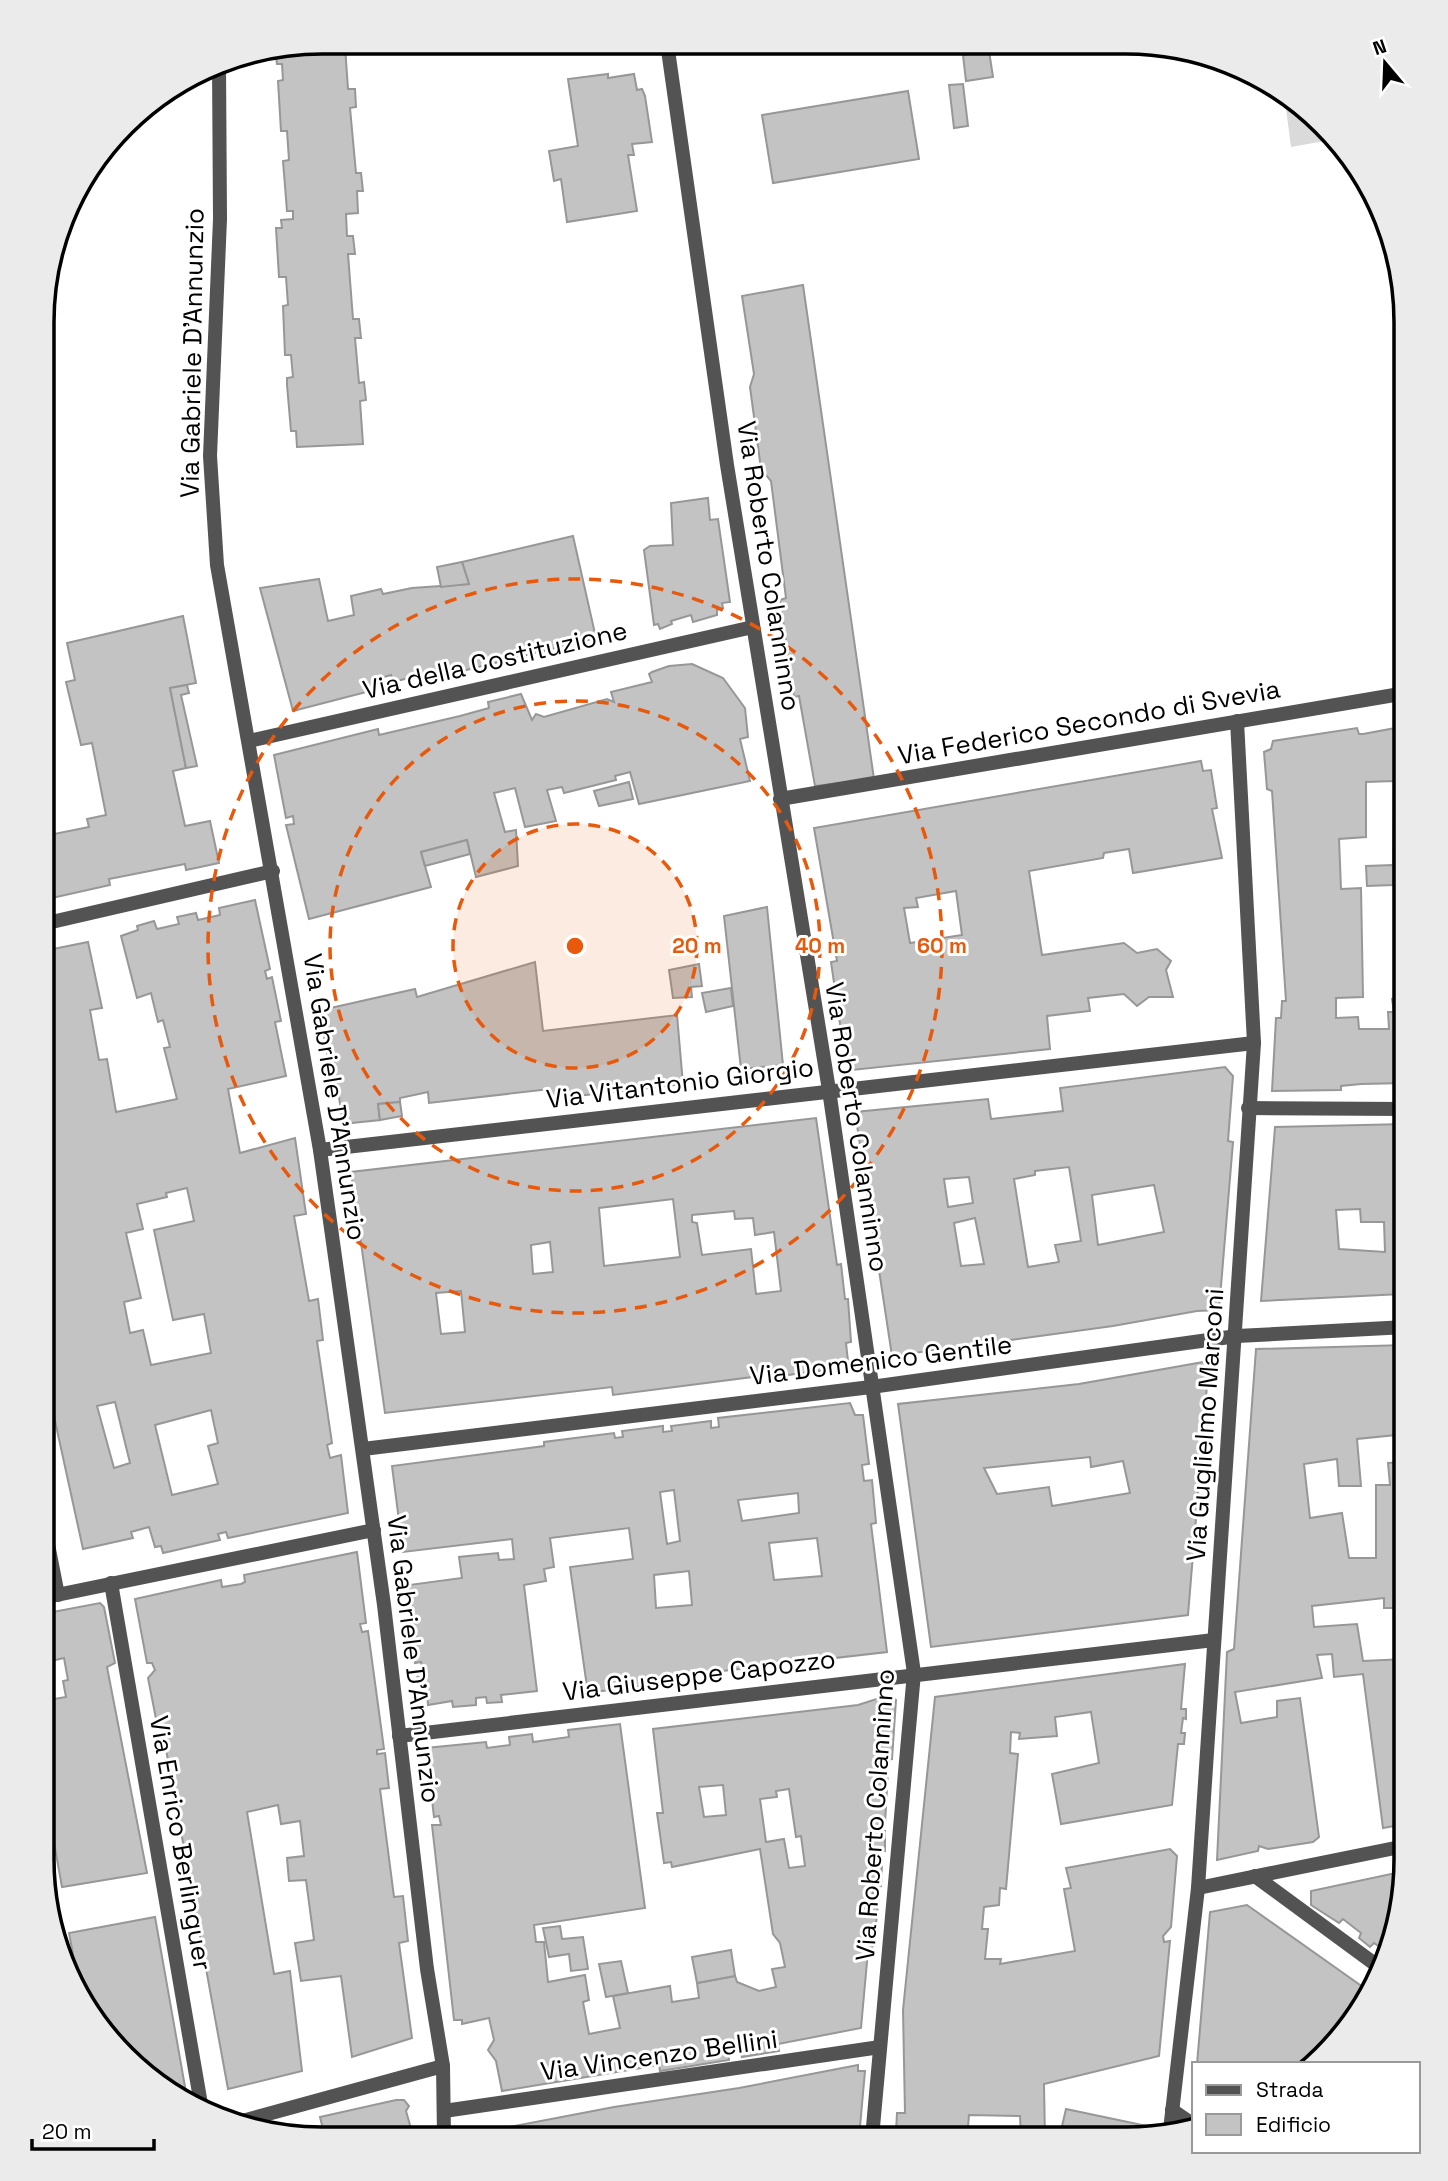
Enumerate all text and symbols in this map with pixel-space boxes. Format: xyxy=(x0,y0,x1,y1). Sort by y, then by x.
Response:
north arrow xyxy=(1350,28,1420,98)
text: N xyxy=(1370,34,1390,61)
street label: Via Gabriele D'Annunzio xyxy=(172,208,212,498)
street label: Via Roberto Colanninno xyxy=(729,419,809,713)
street label: Via della Costituzione xyxy=(359,613,631,707)
street label: Via Federico Secondo di Svevia xyxy=(895,672,1283,772)
text: 20 m xyxy=(672,932,722,959)
text: 40 m xyxy=(795,932,845,959)
text: 60 m xyxy=(917,932,967,959)
centre of rings xyxy=(563,934,587,958)
street label: Via Gabriele D'Annunzio xyxy=(296,951,374,1243)
street label: Via Roberto Colanninno xyxy=(817,980,897,1274)
street label: Via Vitantonio Giorgio xyxy=(544,1050,816,1116)
street label: Via Guglielmo Marconi xyxy=(1178,1287,1232,1563)
street label: Via Domenico Gentile xyxy=(748,1327,1014,1393)
street label: Via Gabriele D'Annunzio xyxy=(379,1513,449,1805)
street label: Via Giuseppe Capozzo xyxy=(561,1641,837,1709)
street label: Via Roberto Colanninno xyxy=(848,1668,902,1962)
street label: Via Enrico Berlinguer xyxy=(142,1713,220,1973)
street label: Via Vincenzo Bellini xyxy=(538,2022,780,2088)
legend xyxy=(1192,2062,1420,2153)
text: Strada xyxy=(1256,2076,1323,2103)
scale bar xyxy=(32,2108,154,2152)
text: Edificio xyxy=(1256,2111,1331,2138)
text: 20 m xyxy=(42,2118,92,2145)

